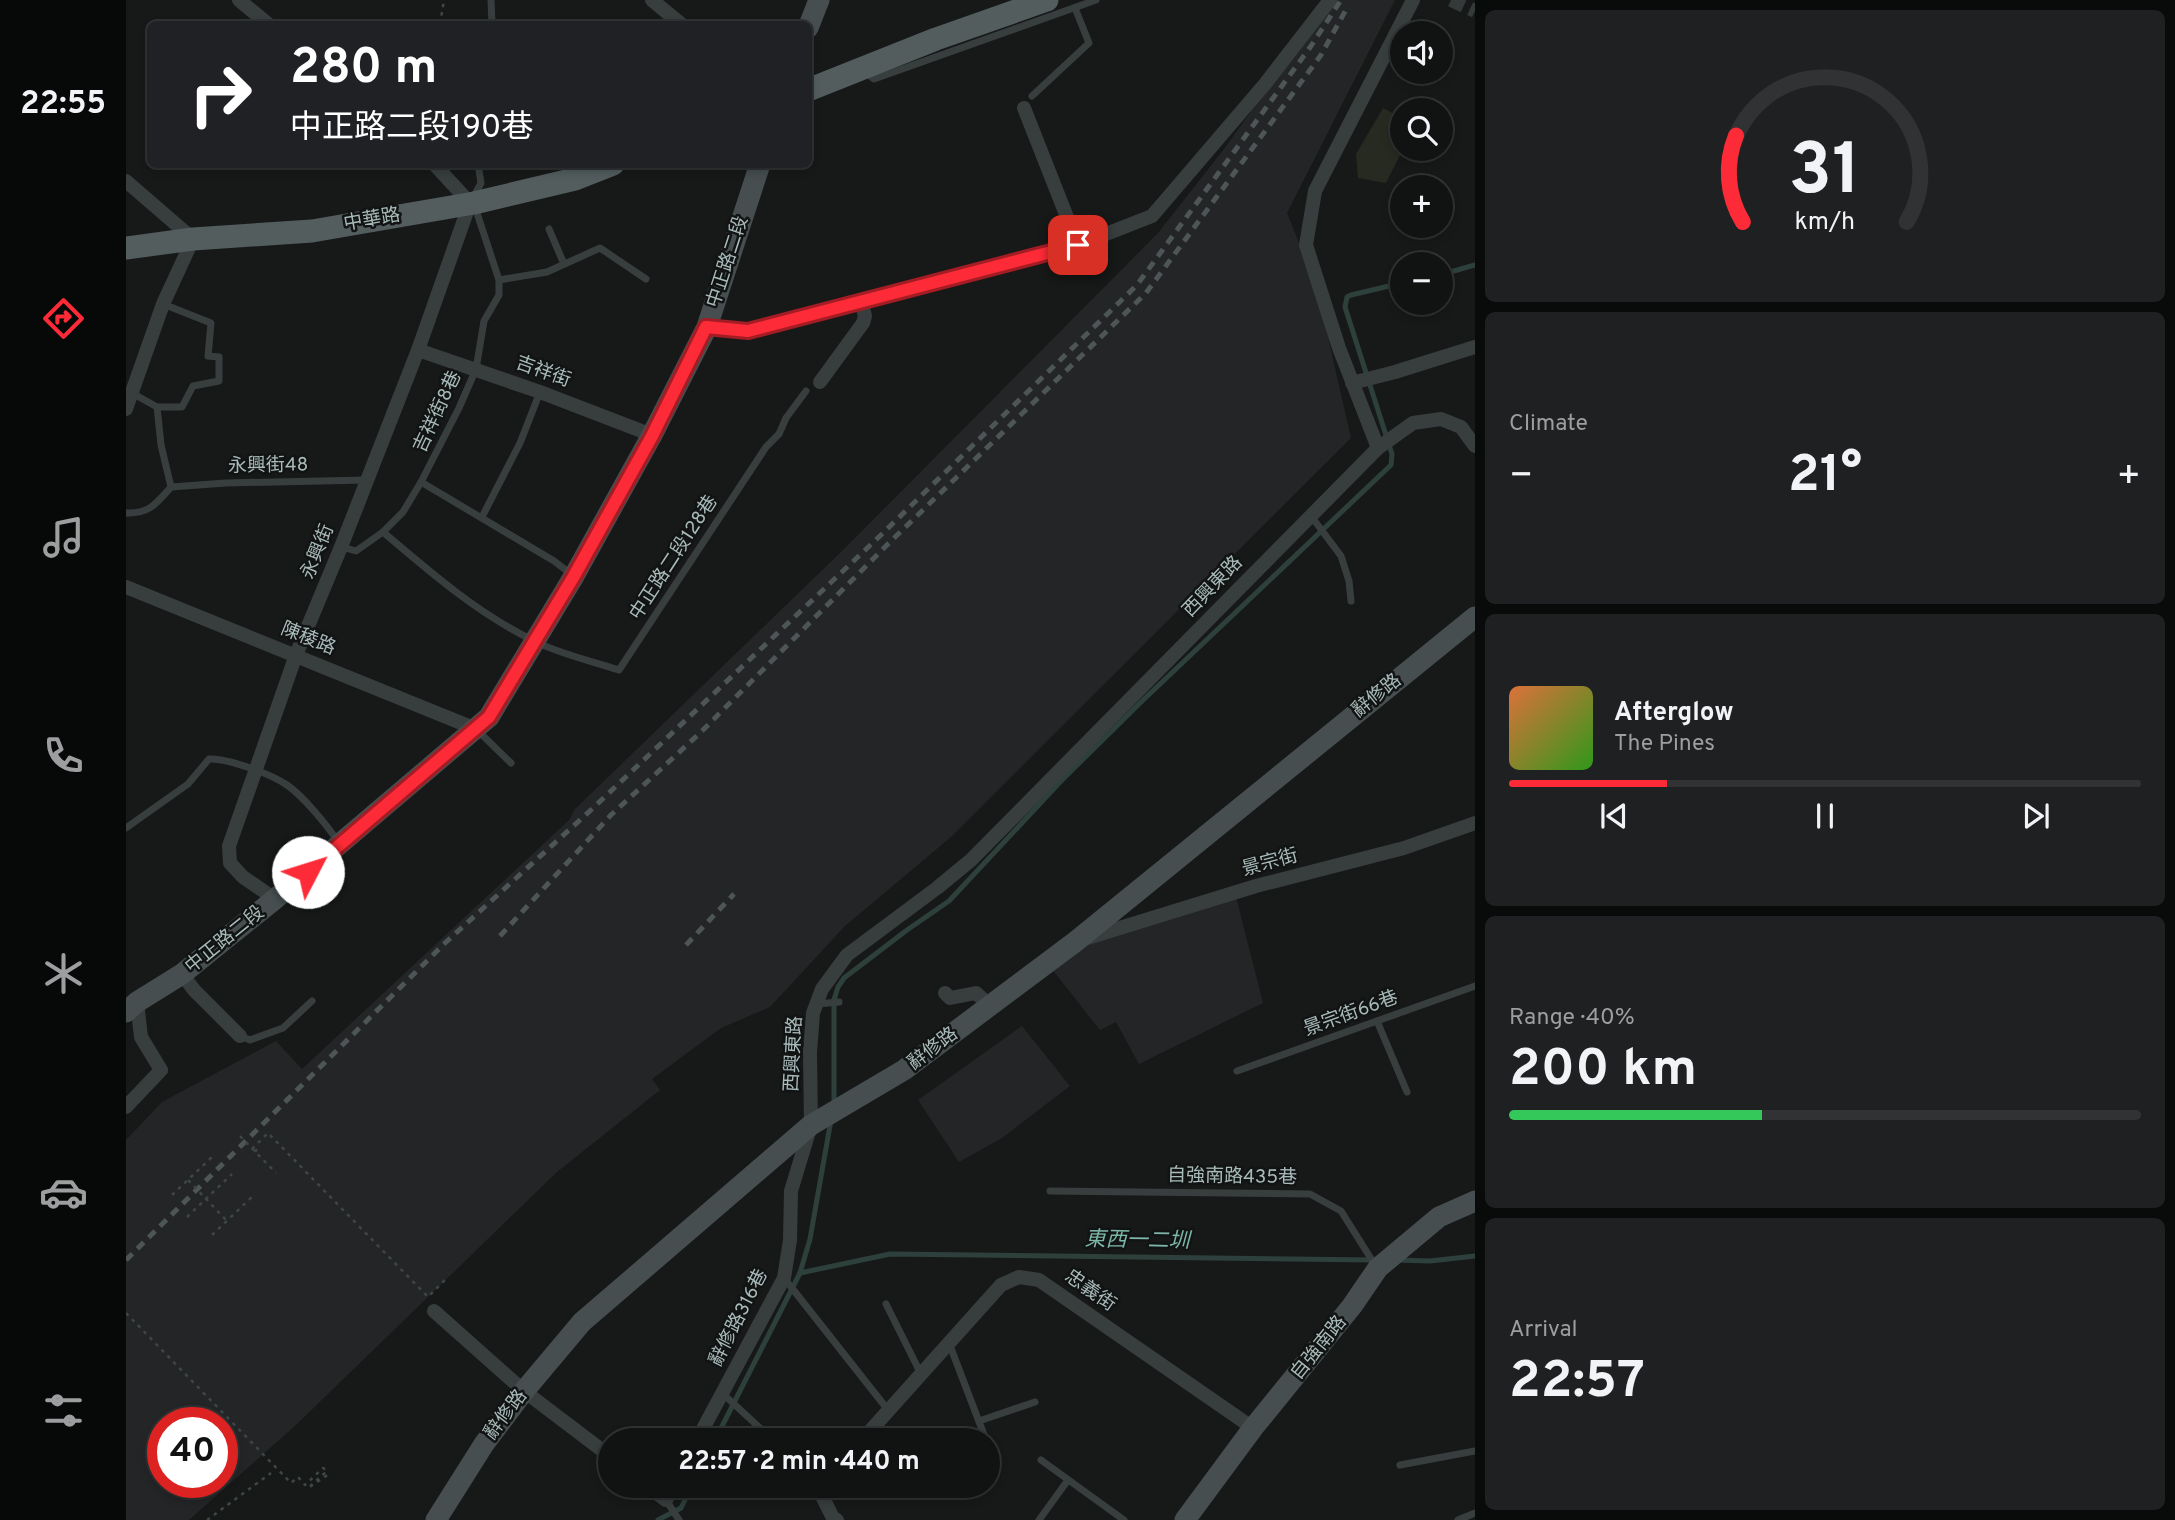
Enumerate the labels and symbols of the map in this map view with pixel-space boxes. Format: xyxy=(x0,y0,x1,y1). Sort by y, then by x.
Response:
street label: 中華路 xyxy=(342,203,402,237)
street label: 中正路二段 xyxy=(702,213,754,311)
pin xyxy=(1048,215,1108,275)
street label: 吉祥街 xyxy=(512,351,574,393)
street label: 吉祥街8巷 xyxy=(409,367,467,457)
street label: 永興街48 xyxy=(228,453,308,479)
street label: 中正路二段128巷 xyxy=(625,491,723,625)
street label: 永興街 xyxy=(296,521,340,583)
street label: 西興東路 xyxy=(1178,551,1248,623)
street label: 陳稜路 xyxy=(277,617,339,661)
street label: 辭修路 xyxy=(1347,669,1407,723)
position arrow xyxy=(271,835,345,909)
street label: 景宗街 xyxy=(1239,844,1301,882)
street label: 中正路二段 xyxy=(181,901,269,979)
street label: 景宗街66巷 xyxy=(1301,986,1401,1042)
street label: 西興東路 xyxy=(780,1015,808,1093)
street label: 辭修路 xyxy=(903,1022,963,1076)
street label: 自強南路435巷 xyxy=(1167,1164,1297,1190)
water label: 東西一二圳 xyxy=(1084,1227,1193,1255)
street label: 辭修路316巷 xyxy=(704,1265,774,1371)
street label: 忠義街 xyxy=(1060,1265,1120,1317)
street label: 自強南路 xyxy=(1286,1311,1352,1385)
street label: 辭修路 xyxy=(479,1385,533,1445)
speed limit sign: 40 xyxy=(147,1407,238,1498)

